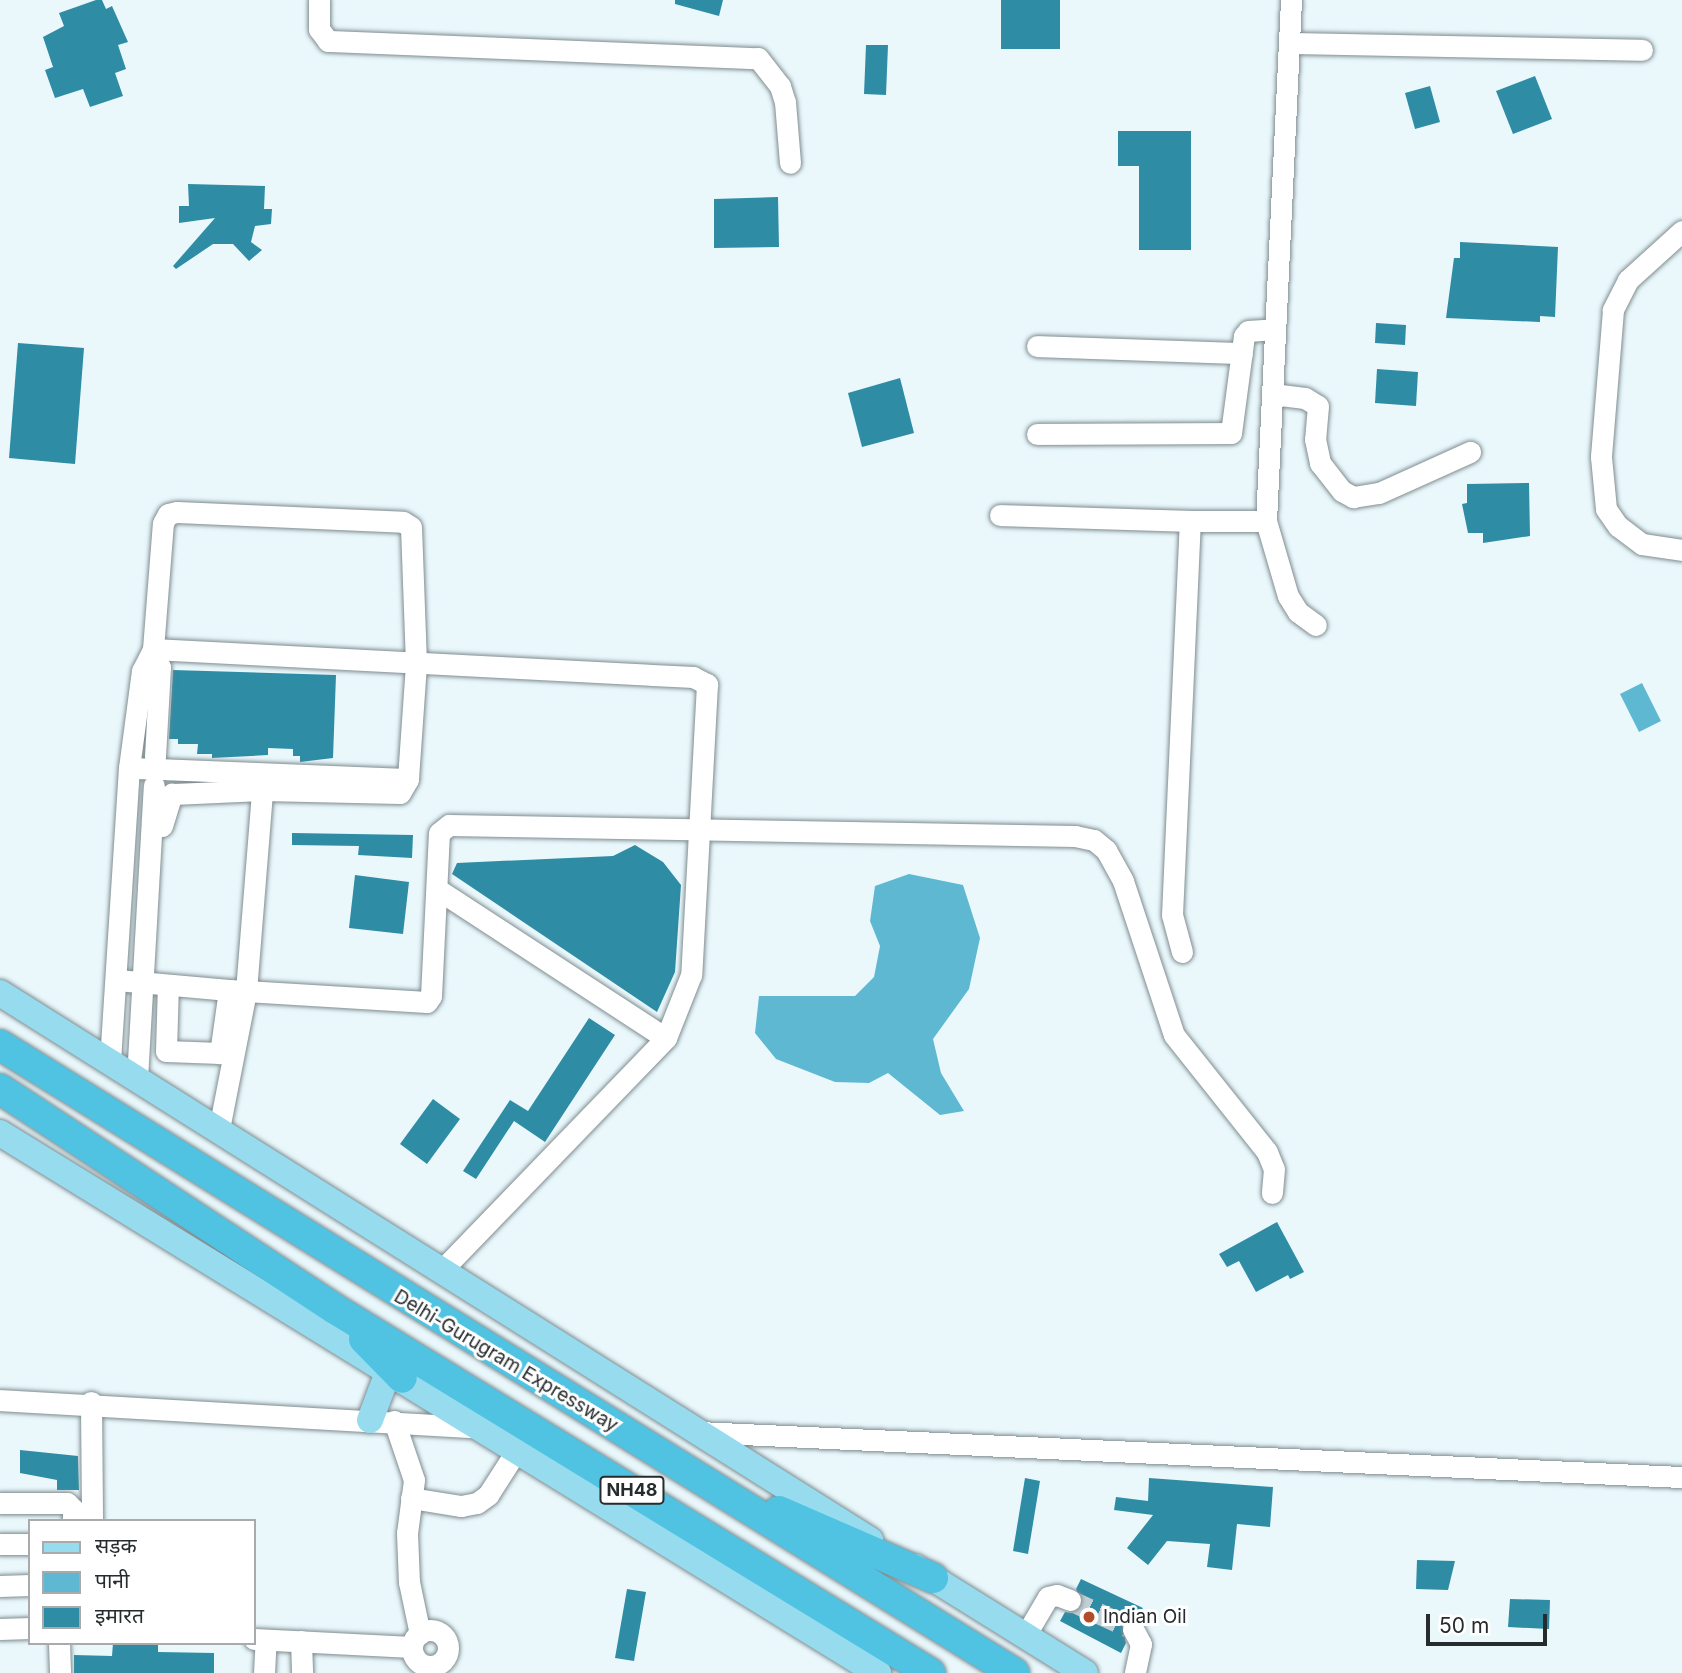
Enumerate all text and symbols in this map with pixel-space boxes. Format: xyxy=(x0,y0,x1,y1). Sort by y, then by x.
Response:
street label: Delhi-Gurugram Expressway xyxy=(390,1285,622,1437)
road number: NH48 xyxy=(599,1476,665,1504)
legend xyxy=(28,1519,256,1645)
text: सड़क xyxy=(95,1533,137,1558)
text: पानी xyxy=(95,1568,129,1593)
scale bar xyxy=(1430,1600,1551,1644)
text: इमारत xyxy=(95,1603,144,1628)
place label: Indian Oil xyxy=(1103,1606,1187,1628)
marker: Indian Oil xyxy=(1081,1609,1097,1625)
text: 50 m xyxy=(1439,1613,1489,1638)

